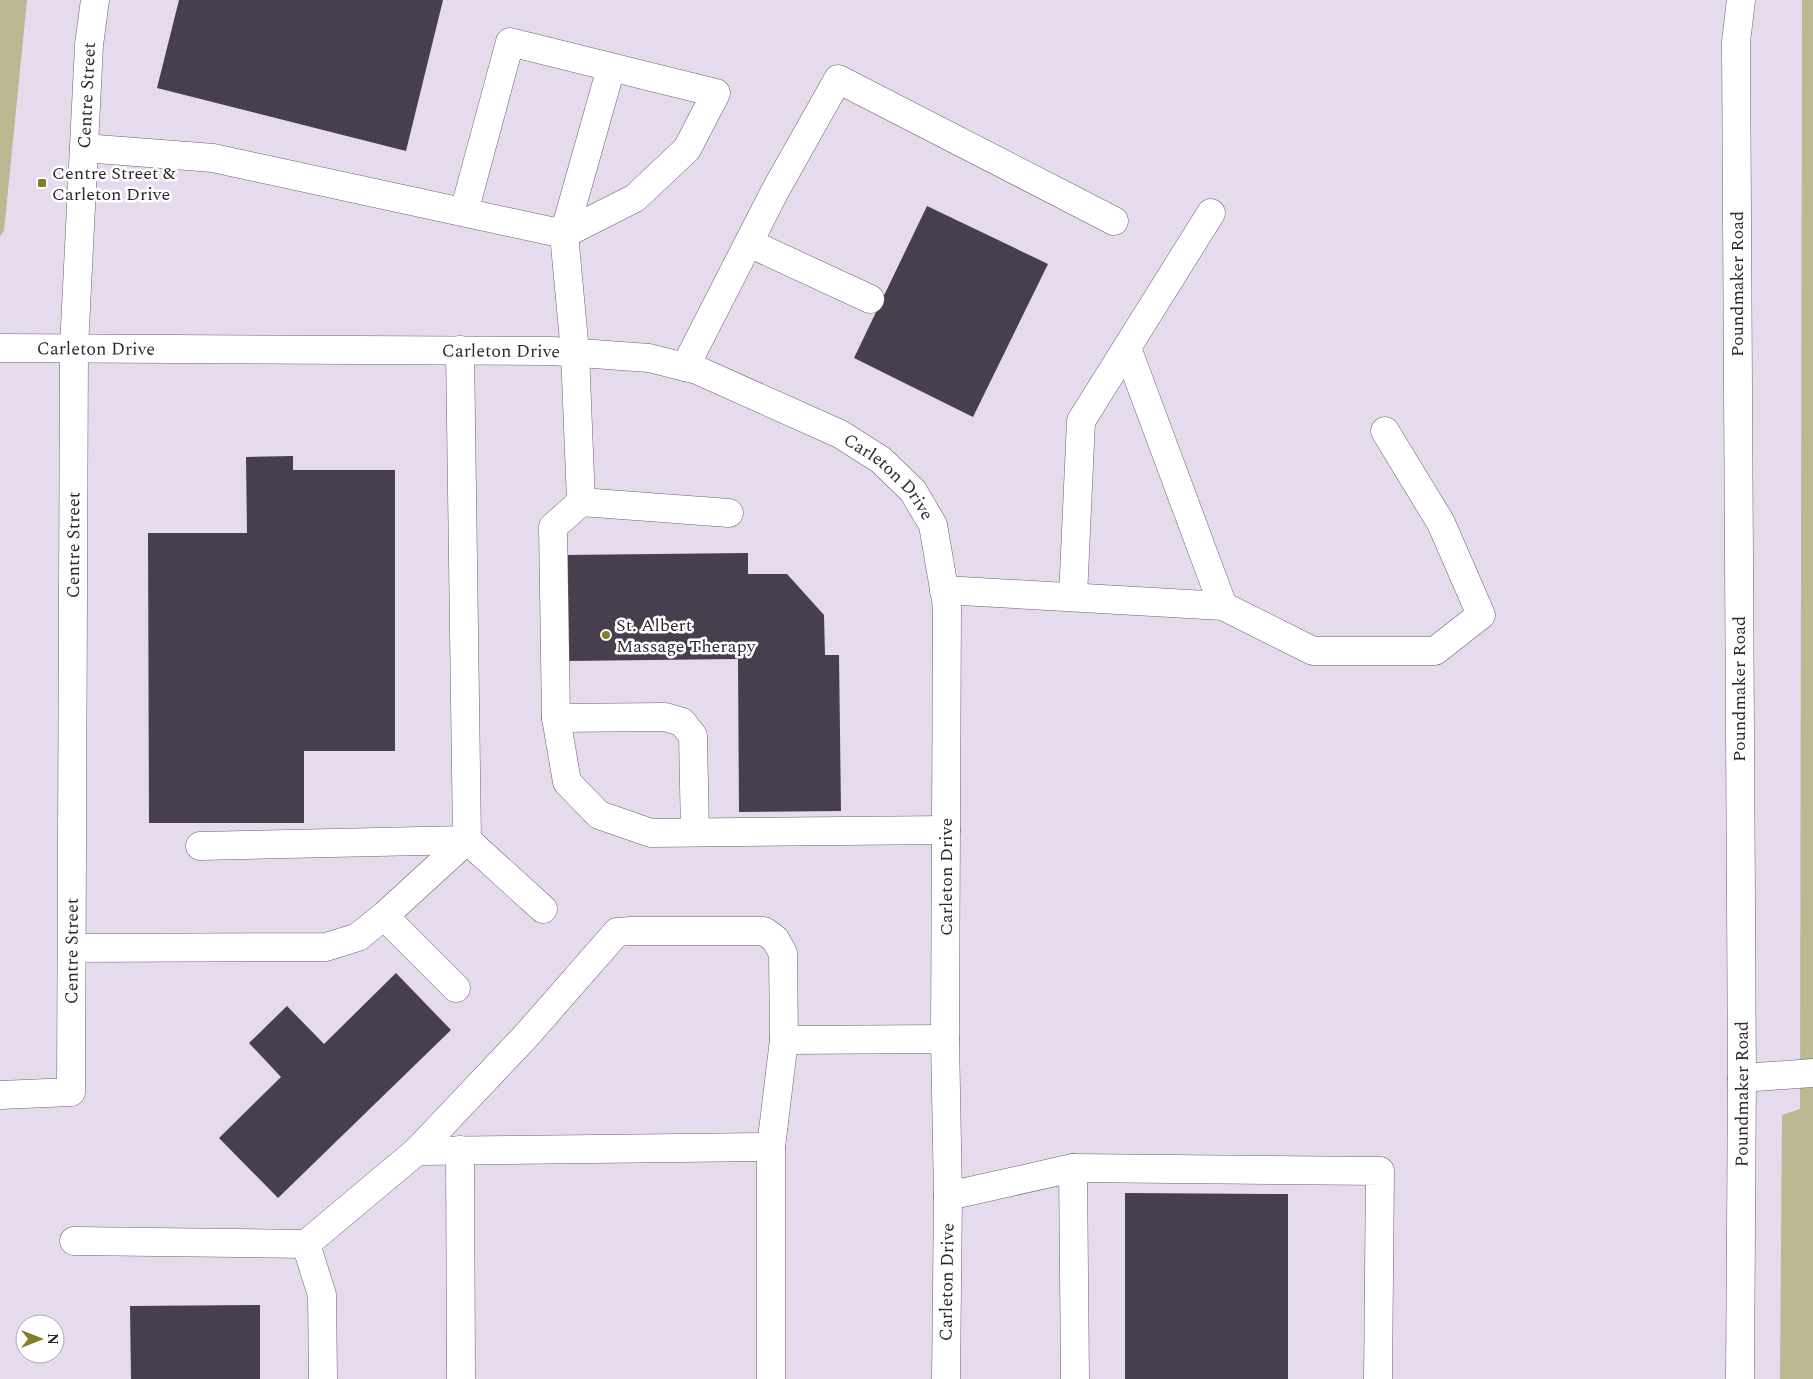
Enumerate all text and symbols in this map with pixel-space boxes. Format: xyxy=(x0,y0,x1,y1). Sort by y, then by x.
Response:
street label: Centre Street xyxy=(70,42,103,149)
place label: Centre Street & Carleton Drive xyxy=(52,160,176,208)
marker: Centre Street & Carleton Drive xyxy=(36,177,48,189)
street label: Poundmaker Road xyxy=(1724,211,1751,357)
street label: Carleton Drive xyxy=(37,335,155,362)
street label: Carleton Drive xyxy=(442,337,561,365)
street label: Carleton Drive xyxy=(838,426,941,525)
street label: Centre Street xyxy=(59,492,87,598)
place label: St. Albert Massage Therapy xyxy=(616,612,757,660)
street label: Poundmaker Road xyxy=(1726,616,1753,762)
marker: St. Albert Massage Therapy xyxy=(600,629,612,641)
street label: Carleton Drive xyxy=(933,818,960,936)
street label: Centre Street xyxy=(58,898,85,1004)
street label: Poundmaker Road xyxy=(1728,1021,1756,1167)
street label: Carleton Drive xyxy=(932,1223,962,1341)
north arrow xyxy=(15,1314,65,1364)
text: N xyxy=(42,1333,63,1345)

